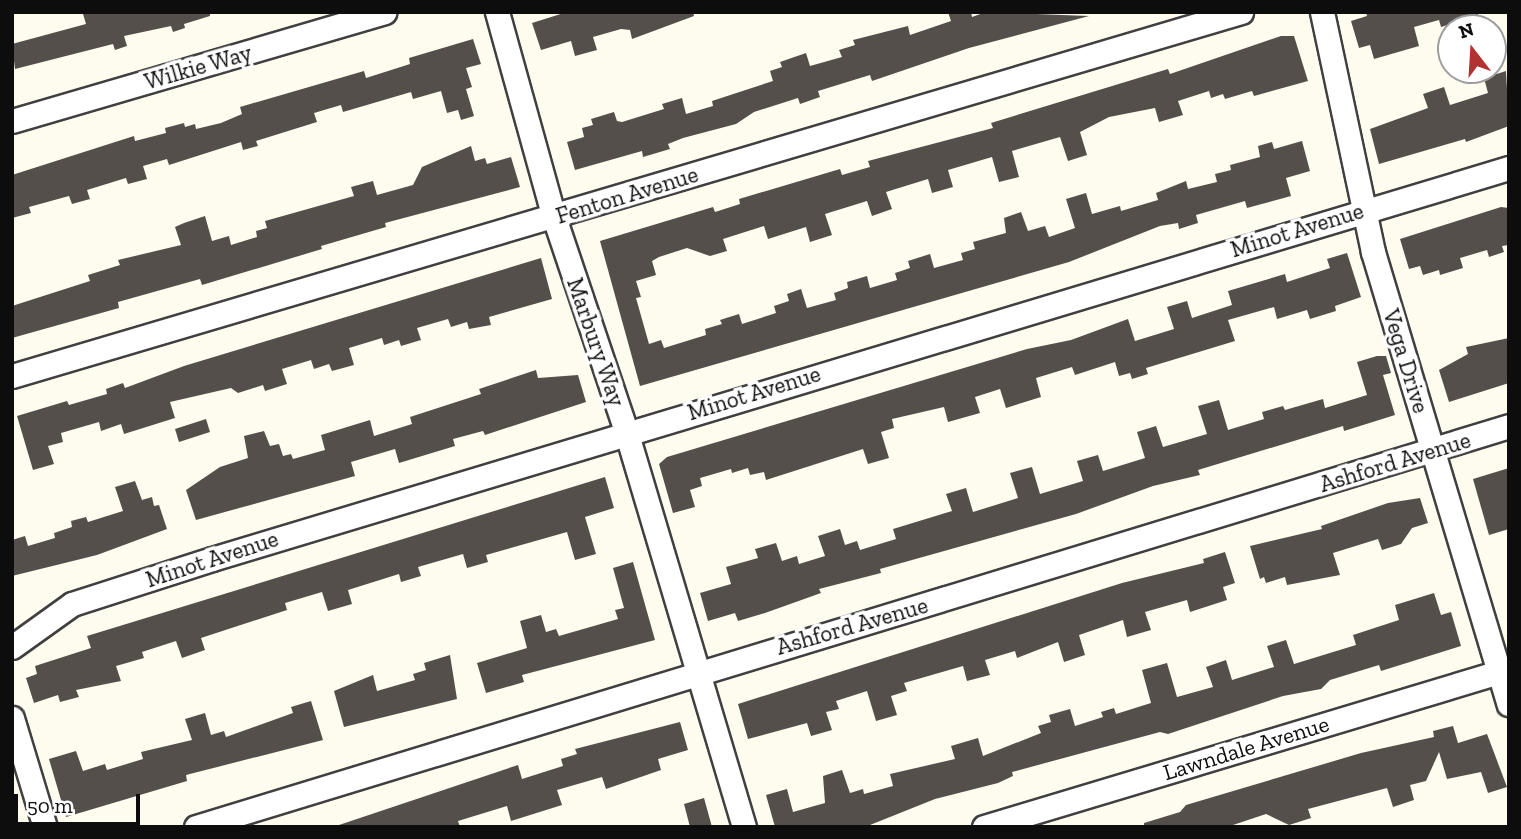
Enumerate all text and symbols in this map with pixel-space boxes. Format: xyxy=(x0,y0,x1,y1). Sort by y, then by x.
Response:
north arrow xyxy=(1437,14,1507,84)
text: N xyxy=(1456,17,1477,43)
street label: Wilkie Way xyxy=(141,38,255,96)
street label: Fenton Avenue xyxy=(552,160,702,230)
street label: Minot Avenue xyxy=(1227,197,1367,263)
street label: Marbury Way xyxy=(561,273,631,411)
street label: Vega Drive xyxy=(1377,306,1435,416)
street label: Minot Avenue xyxy=(684,360,824,426)
street label: Ashford Avenue xyxy=(1316,426,1474,498)
street label: Minot Avenue xyxy=(142,525,282,593)
street label: Ashford Avenue xyxy=(773,591,931,661)
street label: Lawndale Avenue xyxy=(1159,710,1333,786)
scale bar xyxy=(18,780,144,824)
text: 50 m xyxy=(27,793,73,818)

